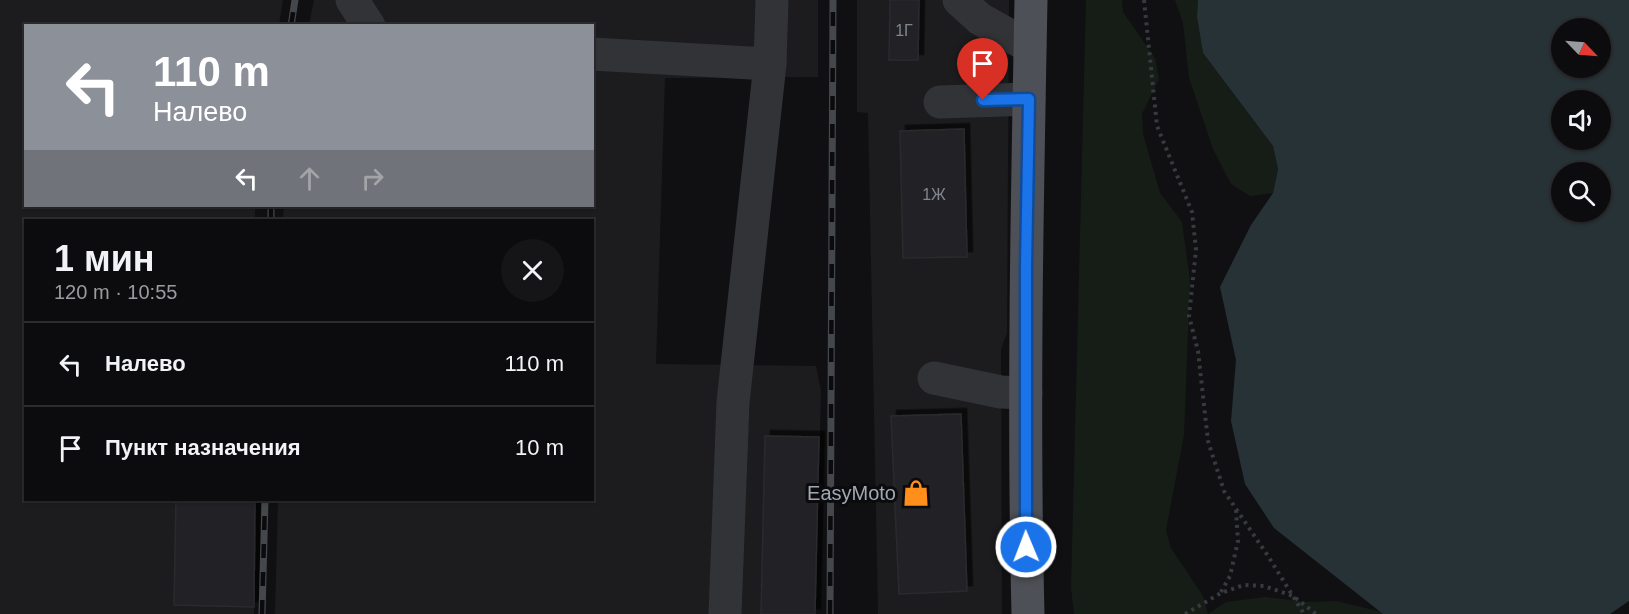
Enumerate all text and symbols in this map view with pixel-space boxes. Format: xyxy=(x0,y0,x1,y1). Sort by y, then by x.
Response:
north arrow xyxy=(1551,18,1611,78)
map controls xyxy=(1551,18,1611,222)
house number: 1Г xyxy=(895,22,913,39)
pin xyxy=(957,38,1008,100)
icon: arrive xyxy=(966,47,999,80)
icon: left xyxy=(54,48,132,126)
text: 110 m xyxy=(153,48,270,95)
button: sound xyxy=(1551,90,1611,150)
text: Налево xyxy=(153,97,247,127)
icon: left xyxy=(230,162,263,195)
icon: ahead xyxy=(293,162,326,195)
icon: right xyxy=(356,162,389,195)
button: search xyxy=(1551,162,1611,222)
house number: 1Ж xyxy=(922,186,946,203)
text: 1 мин xyxy=(54,238,155,279)
button: close xyxy=(501,239,564,302)
text: 120 m · 10:55 xyxy=(54,281,177,303)
icon: left xyxy=(54,348,87,381)
text: Налево xyxy=(105,351,186,376)
text: 110 m xyxy=(504,351,564,376)
icon: arrive xyxy=(54,432,87,465)
text: Пункт назначения xyxy=(105,435,301,460)
text: 10 m xyxy=(515,435,564,460)
shop icon: EasyMoto xyxy=(901,478,931,508)
place label: EasyMoto xyxy=(807,482,896,504)
position arrow xyxy=(994,515,1058,579)

